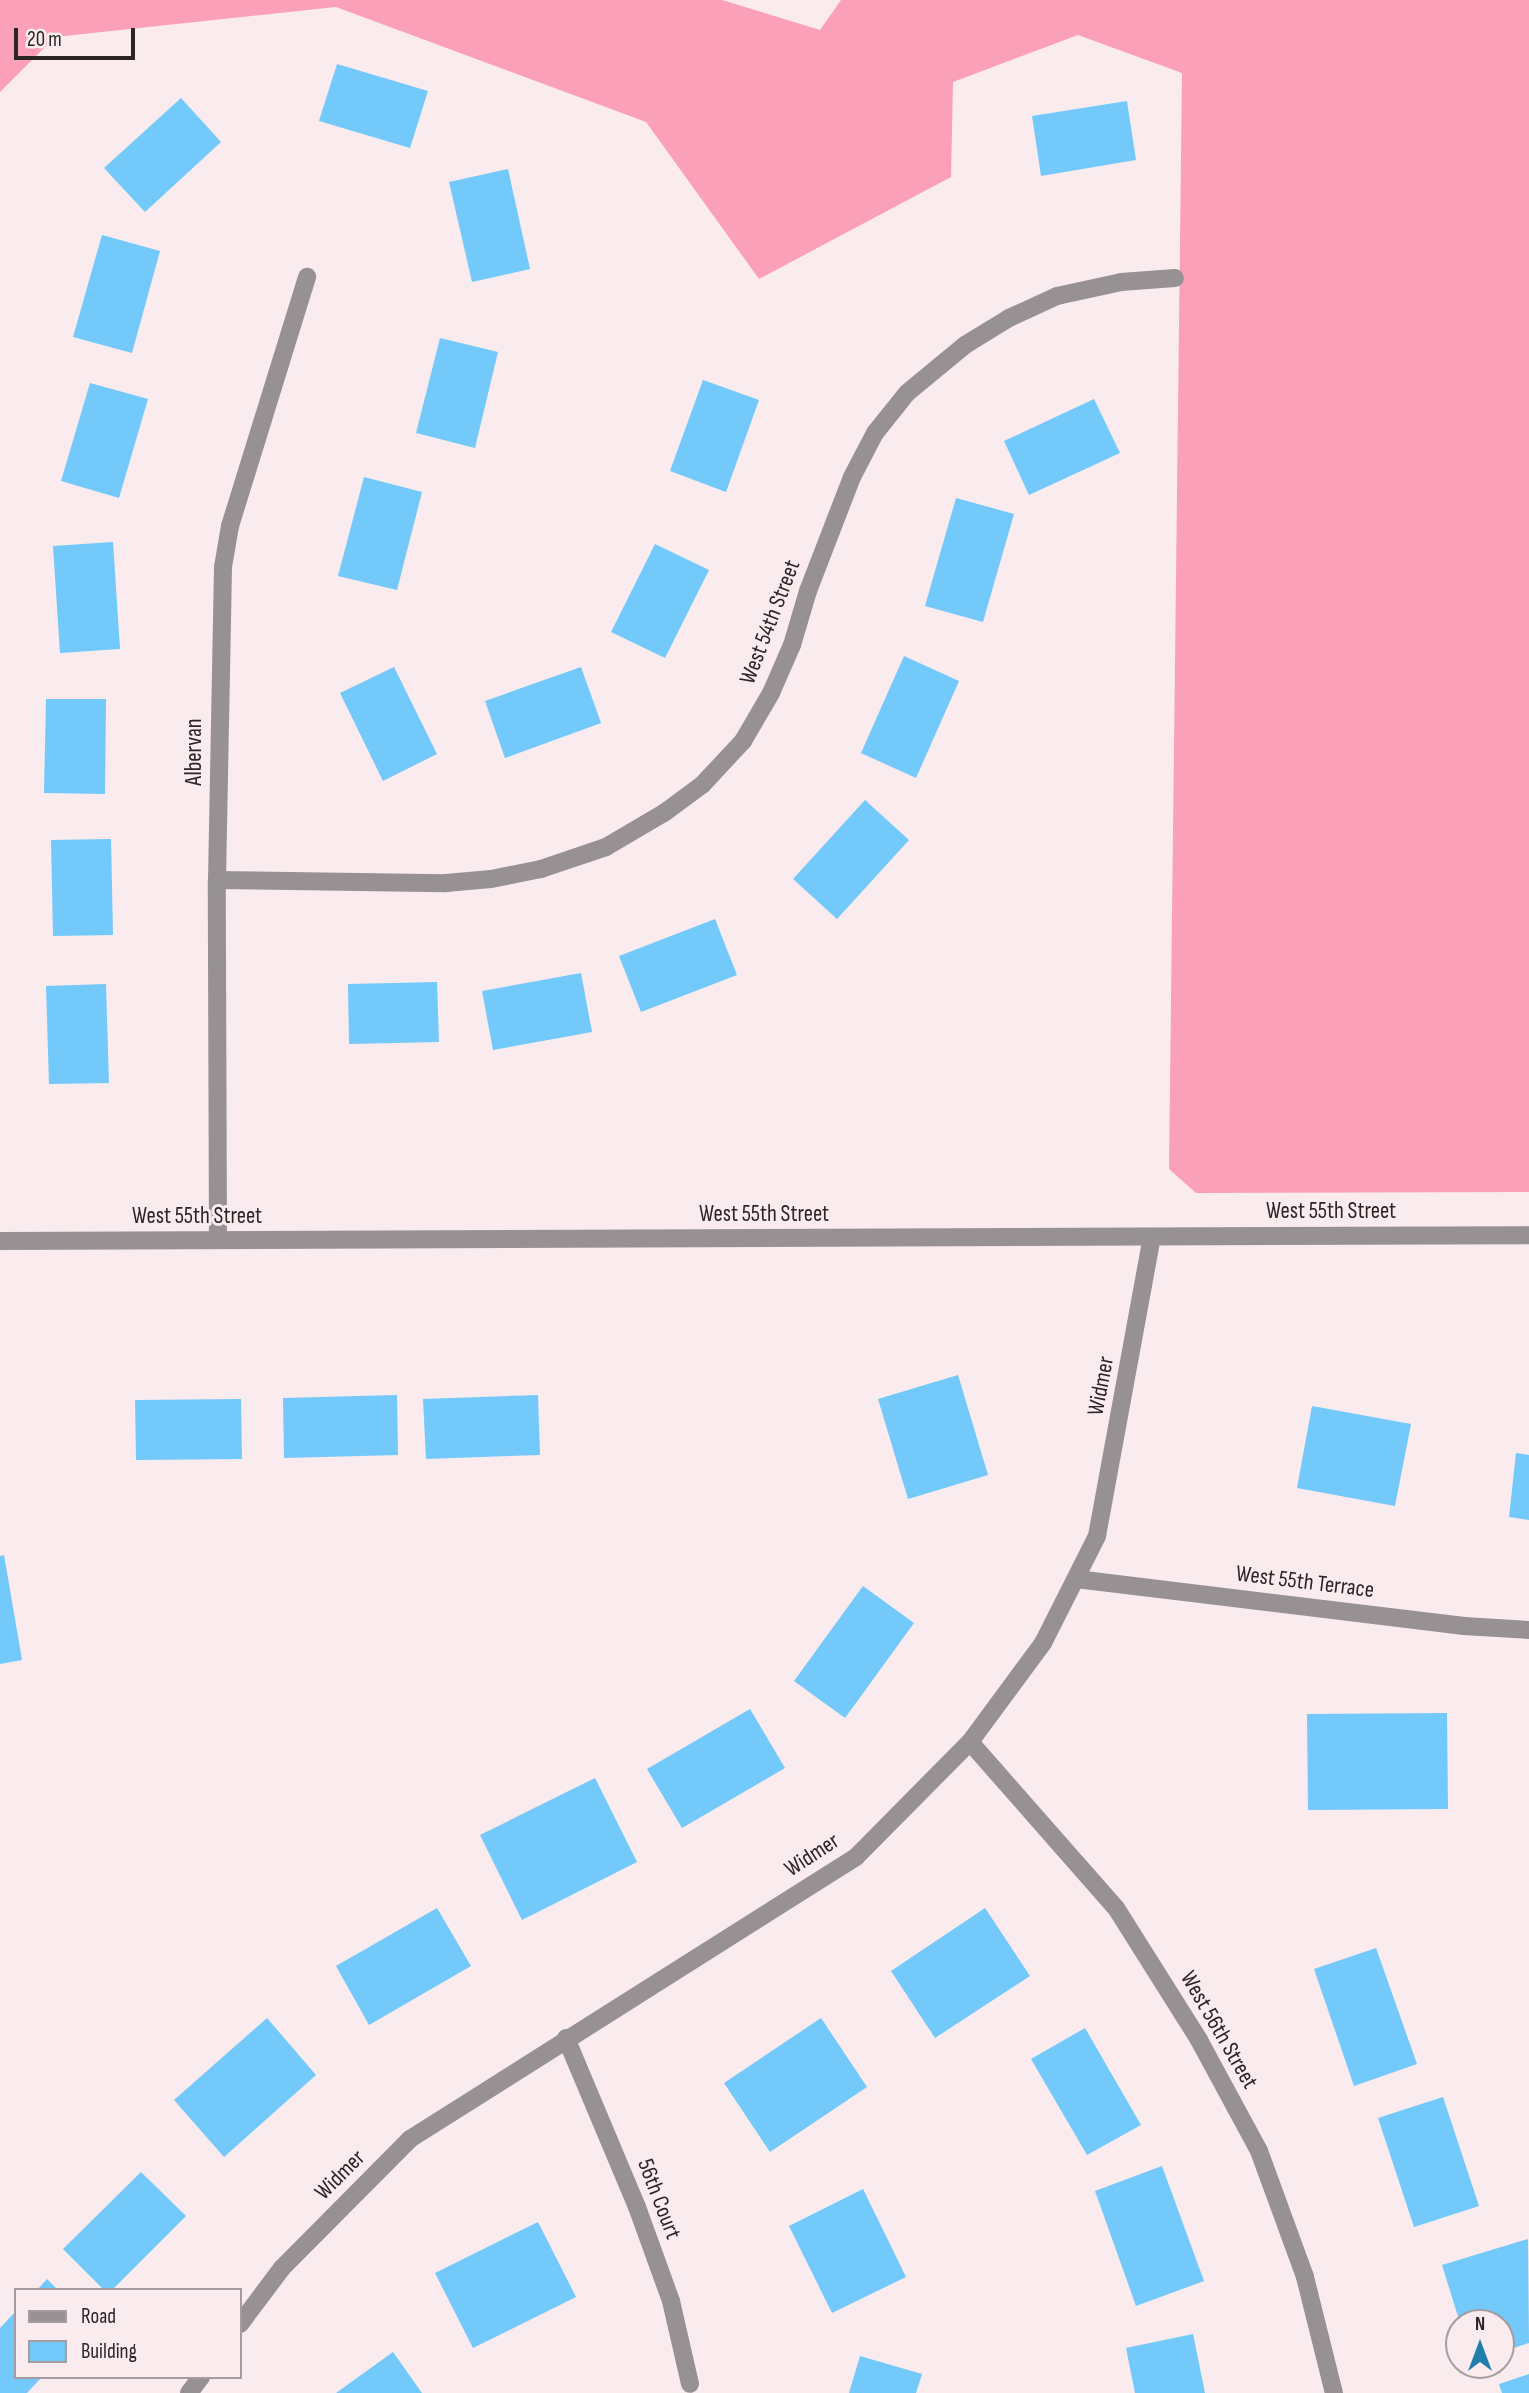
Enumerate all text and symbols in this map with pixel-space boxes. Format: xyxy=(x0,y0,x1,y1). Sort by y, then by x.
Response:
scale bar xyxy=(18,14,138,58)
text: 20 m xyxy=(27,27,62,52)
street label: West 54th Street xyxy=(734,556,806,688)
street label: Albervan xyxy=(180,718,208,786)
street label: West 55th Street xyxy=(1266,1197,1396,1225)
street label: West 55th Street xyxy=(699,1200,829,1228)
street label: West 55th Street xyxy=(132,1202,262,1230)
street label: Widmer xyxy=(1082,1354,1120,1418)
street label: West 55th Terrace xyxy=(1234,1560,1376,1604)
street label: Widmer xyxy=(780,1827,844,1883)
street label: West 56th Street xyxy=(1174,1966,1264,2094)
street label: Widmer xyxy=(309,2144,371,2206)
street label: 56th Court xyxy=(631,2155,687,2243)
legend xyxy=(14,2288,242,2379)
text: Road xyxy=(81,2304,116,2329)
north arrow xyxy=(1445,2309,1515,2379)
text: N xyxy=(1475,2313,1485,2336)
text: Building xyxy=(81,2339,137,2364)

